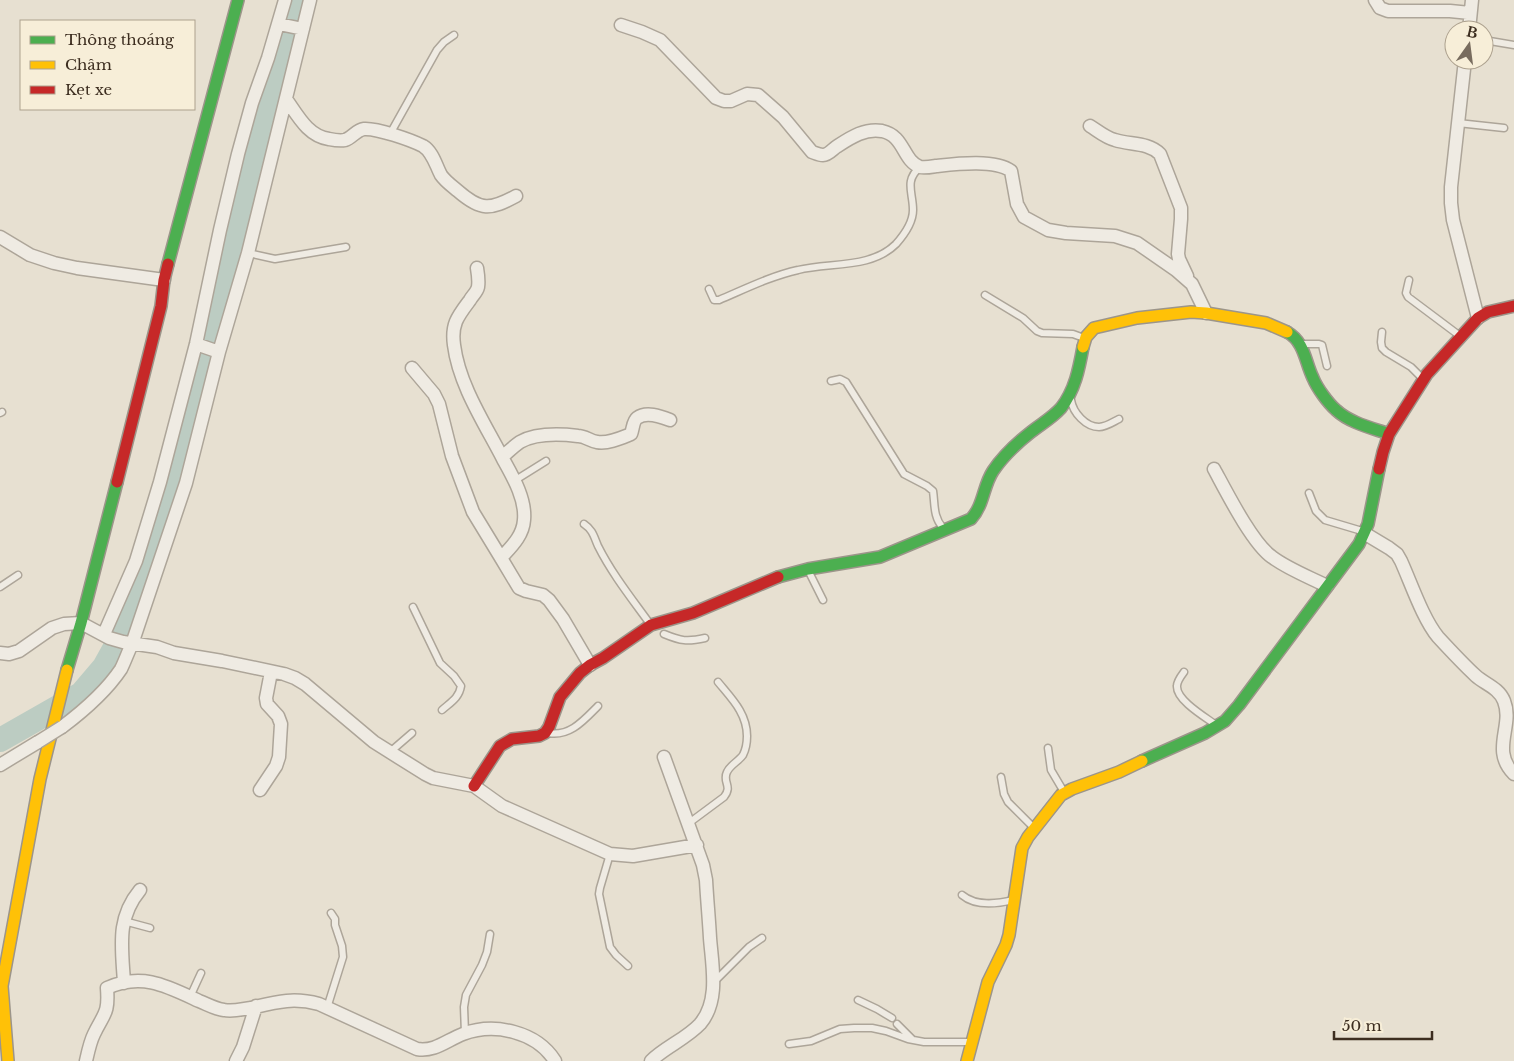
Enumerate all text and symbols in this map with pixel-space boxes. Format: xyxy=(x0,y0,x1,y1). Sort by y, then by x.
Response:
legend xyxy=(20,20,195,110)
north arrow xyxy=(1444,20,1494,70)
text: B xyxy=(1465,22,1480,42)
text: Thông thoáng xyxy=(65,30,175,49)
text: Chậm xyxy=(65,55,112,74)
text: Kẹt xe xyxy=(65,80,112,99)
scale bar xyxy=(1334,1008,1432,1040)
text: 50 m xyxy=(1342,1016,1382,1035)

